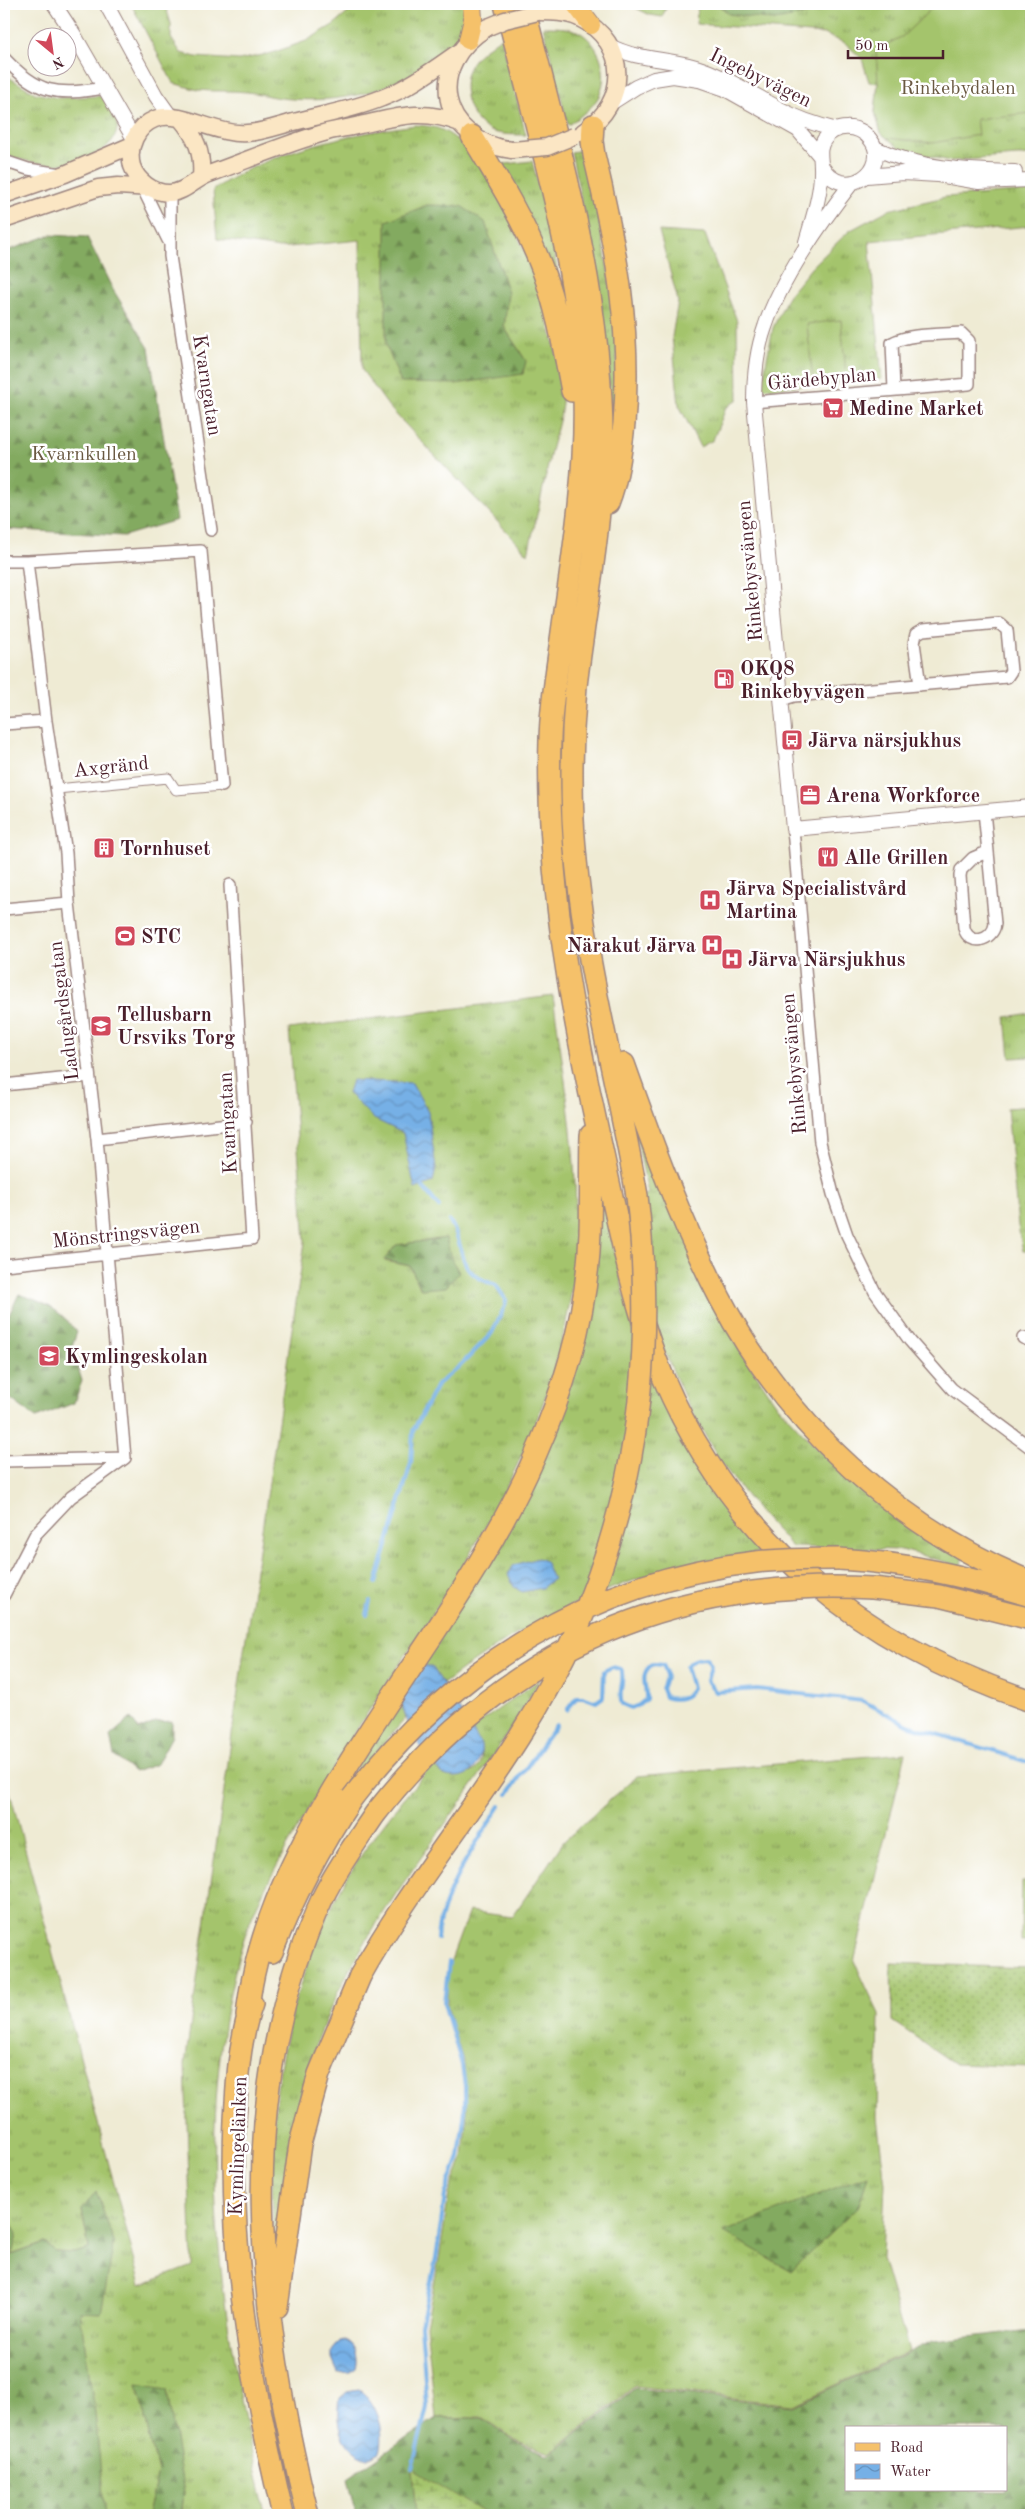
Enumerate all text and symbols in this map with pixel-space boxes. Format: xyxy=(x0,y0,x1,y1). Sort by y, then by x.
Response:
north arrow xyxy=(28,28,78,78)
scale bar xyxy=(848,28,942,60)
text: 50 m xyxy=(855,39,889,54)
street label: Ingebyvägen xyxy=(706,46,814,112)
text: N xyxy=(49,54,66,71)
park label: Rinkebydalen xyxy=(900,79,1016,99)
street label: Kvarngatan xyxy=(188,333,224,438)
street label: Gärdebyplan xyxy=(767,365,878,395)
supermarket icon: Medine Market xyxy=(821,396,845,420)
place label: Medine Market xyxy=(849,400,984,420)
park label: Kvarnkullen xyxy=(31,445,137,465)
street label: Rinkebysvängen xyxy=(735,499,767,642)
place label: OKQ8 Rinkebyvägen xyxy=(740,660,865,703)
fuel station icon: OKQ8 Rinkebyvägen xyxy=(712,667,736,691)
bus stop icon: Järva närsjukhus xyxy=(780,728,804,752)
place label: Järva närsjukhus xyxy=(808,732,961,752)
street label: Axgränd xyxy=(72,754,150,782)
office icon: Arena Workforce xyxy=(798,783,822,807)
place label: Arena Workforce xyxy=(826,787,980,807)
building icon: Tornhuset xyxy=(92,836,116,860)
place label: Tornhuset xyxy=(120,840,210,860)
restaurant icon: Alle Grillen xyxy=(816,845,840,869)
place label: Alle Grillen xyxy=(844,849,948,869)
place label: Järva Specialistvård Martina xyxy=(726,880,907,923)
hospital icon: Järva Specialistvård Martina xyxy=(698,888,722,912)
sports icon: STC xyxy=(113,924,137,948)
place label: STC xyxy=(141,928,181,948)
hospital icon: Närakut Järva xyxy=(700,933,724,957)
place label: Närakut Järva xyxy=(567,937,696,957)
street label: Ladugårdsgatan xyxy=(46,939,83,1082)
hospital icon: Järva Närsjukhus xyxy=(720,947,744,971)
place label: Järva Närsjukhus xyxy=(748,951,905,971)
street label: Rinkebysvängen xyxy=(779,992,811,1135)
place label: Tellusbarn Ursviks Torg xyxy=(117,1006,235,1049)
school or university icon: Tellusbarn Ursviks Torg xyxy=(89,1014,113,1038)
street label: Kvarngatan xyxy=(216,1071,242,1175)
street label: Mönstringsvägen xyxy=(51,1217,201,1253)
school or university icon: Kymlingeskolan xyxy=(37,1344,61,1368)
place label: Kymlingeskolan xyxy=(65,1348,208,1368)
street label: Kymlingelänken xyxy=(227,2076,251,2216)
legend xyxy=(845,2426,1008,2492)
text: Road xyxy=(890,2441,924,2456)
text: Water xyxy=(890,2465,931,2480)

